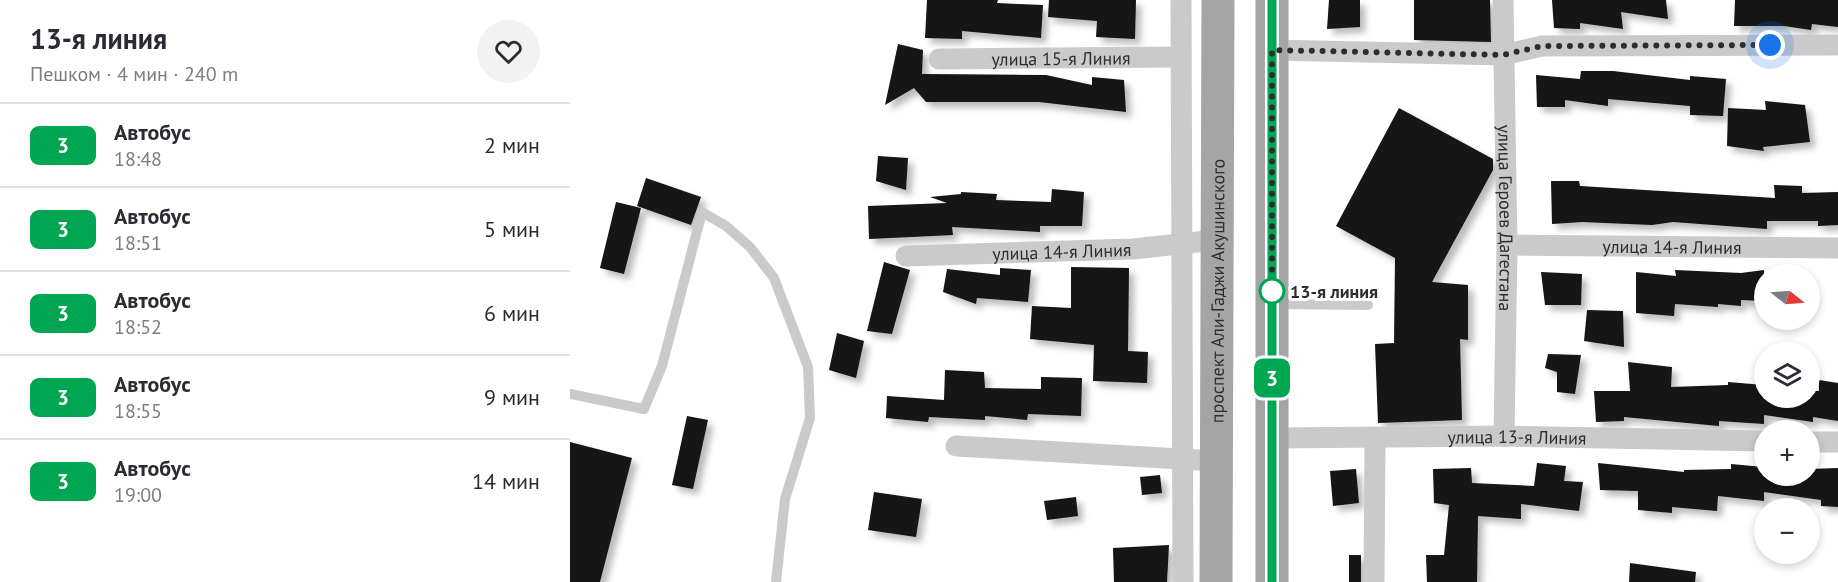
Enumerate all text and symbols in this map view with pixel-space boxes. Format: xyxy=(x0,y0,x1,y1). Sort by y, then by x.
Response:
text: 13-я линия xyxy=(30,20,167,57)
button: heart xyxy=(477,20,540,83)
your location xyxy=(1755,30,1785,60)
street label: улица 15-я Линия xyxy=(991,46,1131,70)
text: Пешком · 4 мин · 240 m xyxy=(30,61,238,87)
text: Автобус xyxy=(114,118,191,146)
street label: улица Героев Дагестана xyxy=(1494,124,1519,311)
text: 2 мин xyxy=(484,131,540,159)
text: 3 xyxy=(57,132,69,159)
text: 18:48 xyxy=(114,146,162,172)
street label: проспект Али-Гаджи Акушинского xyxy=(1205,159,1229,423)
text: Автобус xyxy=(114,202,191,230)
text: 5 мин xyxy=(484,215,540,243)
text: 3 xyxy=(57,216,69,243)
text: 18:51 xyxy=(114,230,162,256)
street label: улица 14-я Линия xyxy=(1602,234,1742,259)
street label: улица 14-я Линия xyxy=(992,238,1132,265)
north arrow xyxy=(1754,264,1820,330)
map controls xyxy=(1754,264,1820,564)
marker: 13-я линия xyxy=(1259,278,1285,304)
place label: 13-я линия xyxy=(1290,280,1378,303)
text: Автобус xyxy=(114,286,191,314)
text: 6 мин xyxy=(484,299,540,327)
text: 3 xyxy=(57,300,69,327)
text: 18:52 xyxy=(114,314,162,340)
button: layers xyxy=(1754,342,1820,408)
line badge: 3 xyxy=(1252,358,1292,398)
text: 3 xyxy=(1266,365,1278,392)
text: Автобус xyxy=(114,370,191,398)
text: 9 мин xyxy=(484,383,540,411)
text: 3 xyxy=(57,384,69,411)
text: 18:55 xyxy=(114,398,162,424)
button: + xyxy=(1754,420,1820,486)
street label: улица 13-я Линия xyxy=(1447,424,1587,449)
text: Автобус xyxy=(114,454,191,482)
text: 14 мин xyxy=(472,467,540,495)
text: 3 xyxy=(57,468,69,495)
text: 19:00 xyxy=(114,482,162,508)
button: − xyxy=(1754,498,1820,564)

